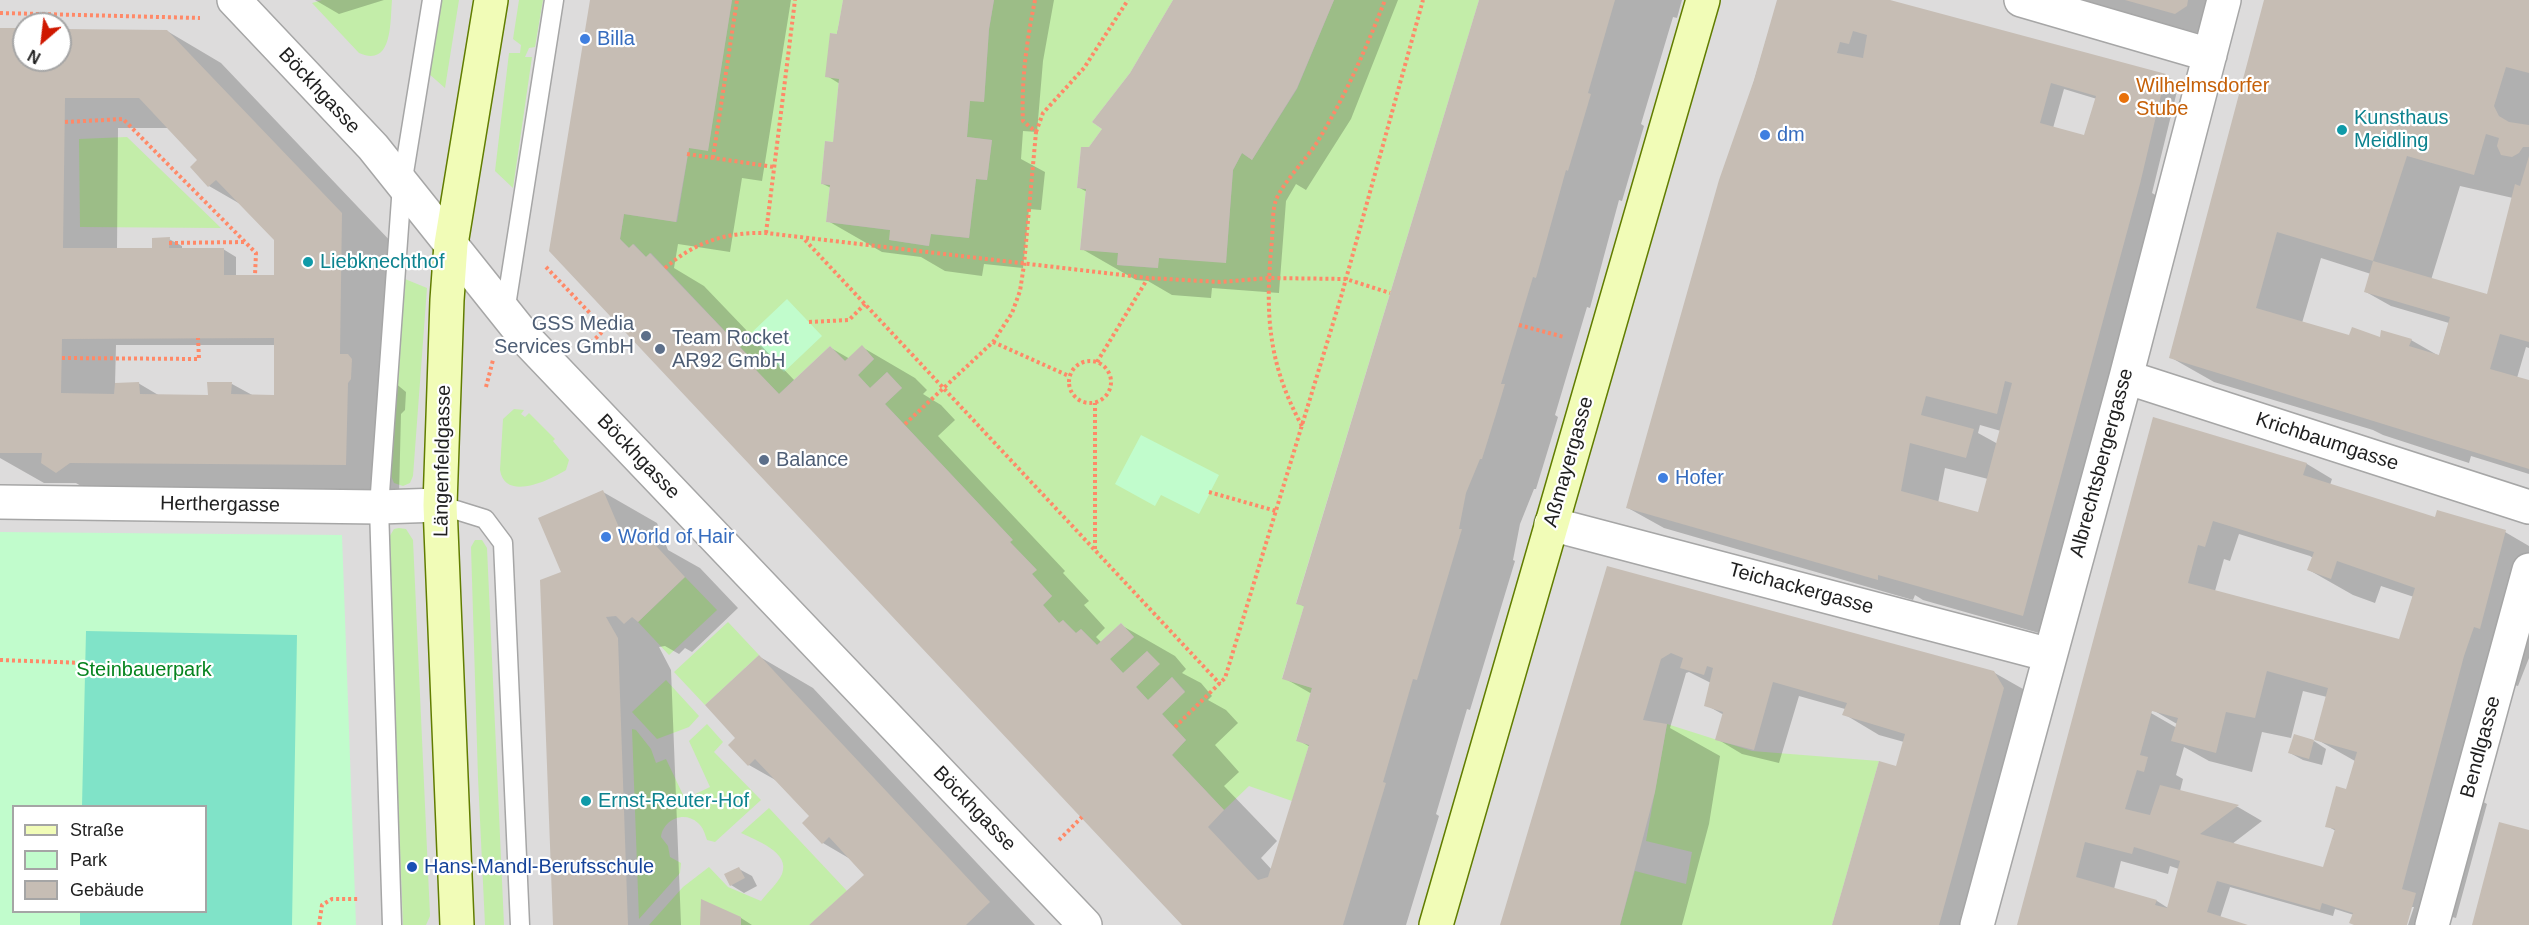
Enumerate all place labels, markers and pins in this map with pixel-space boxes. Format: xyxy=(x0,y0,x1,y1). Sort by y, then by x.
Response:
place label: Billa xyxy=(597,27,635,51)
marker: Billa xyxy=(578,32,592,46)
place label: Wilhelmsdorfer Stube xyxy=(2136,74,2269,121)
marker: Wilhelmsdorfer Stube xyxy=(2117,91,2131,105)
place label: Kunsthaus Meidling xyxy=(2354,106,2449,153)
place label: dm xyxy=(1777,123,1805,147)
marker: Kunsthaus Meidling xyxy=(2335,123,2349,137)
marker: dm xyxy=(1758,128,1772,142)
place label: Liebknechthof xyxy=(320,250,445,274)
marker: Liebknechthof xyxy=(301,255,315,269)
place label: GSS Media Services GmbH xyxy=(494,312,634,359)
place label: Team Rocket AR92 GmbH xyxy=(672,326,789,373)
marker: GSS Media Services GmbH xyxy=(639,329,653,343)
marker: Team Rocket AR92 GmbH xyxy=(653,342,667,356)
place label: Balance xyxy=(776,448,848,472)
marker: Balance xyxy=(757,453,771,467)
place label: Hofer xyxy=(1675,466,1724,490)
marker: Hofer xyxy=(1656,471,1670,485)
place label: World of Hair xyxy=(618,525,734,549)
marker: World of Hair xyxy=(599,530,613,544)
place label: Ernst-Reuter-Hof xyxy=(598,789,749,813)
marker: Ernst-Reuter-Hof xyxy=(579,794,593,808)
place label: Hans-Mandl-Berufsschule xyxy=(424,855,654,879)
marker: Hans-Mandl-Berufsschule xyxy=(405,860,419,874)

